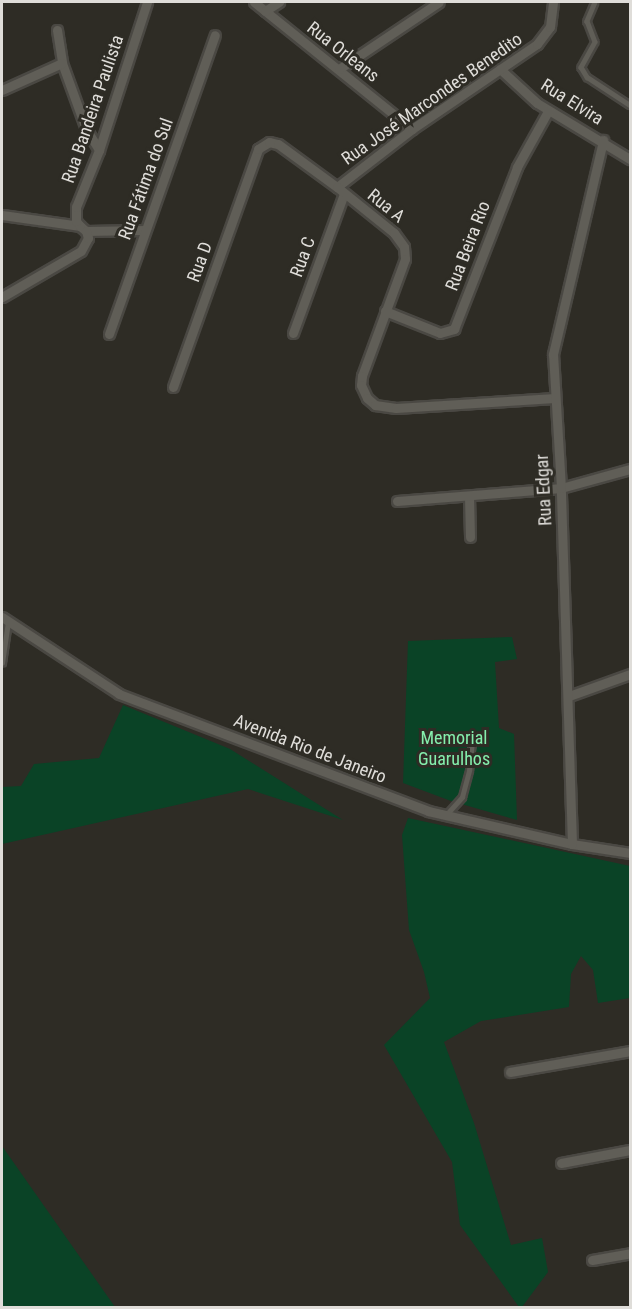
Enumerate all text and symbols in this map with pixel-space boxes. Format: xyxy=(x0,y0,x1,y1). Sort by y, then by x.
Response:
street label: Rua Orleans xyxy=(303,17,383,87)
street label: Rua José Marcondes Benedito xyxy=(338,28,526,170)
street label: Rua Bandeira Paulista xyxy=(58,32,128,186)
street label: Rua Elvira xyxy=(537,74,607,130)
street label: Rua Fátima do Sul xyxy=(114,115,178,243)
street label: Rua A xyxy=(363,185,409,227)
street label: Rua Beira Rio xyxy=(441,198,495,294)
street label: Rua C xyxy=(286,234,320,280)
street label: Rua D xyxy=(183,239,217,285)
street label: Rua Edgar xyxy=(531,454,557,526)
street label: Avenida Rio de Janeiro xyxy=(231,710,389,788)
park label: Memorial Guarulhos xyxy=(418,728,490,771)

